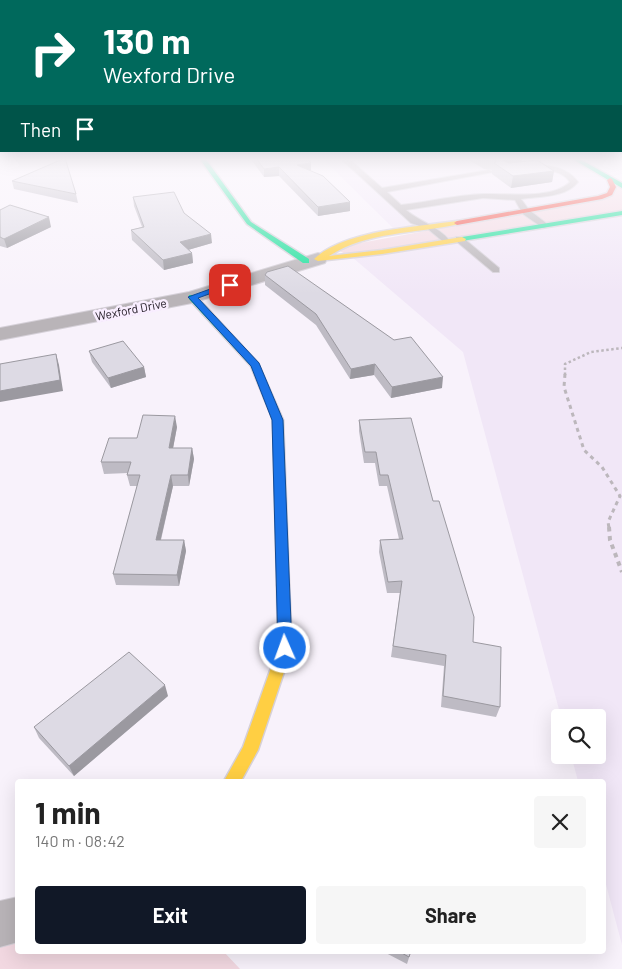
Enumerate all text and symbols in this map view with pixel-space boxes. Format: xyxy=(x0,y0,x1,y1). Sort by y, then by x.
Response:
text: 130 m xyxy=(103,19,190,61)
icon: right xyxy=(20,20,85,85)
text: Wexford Drive xyxy=(103,61,235,87)
icon: arrive xyxy=(71,115,99,143)
text: Then xyxy=(20,118,61,141)
pin xyxy=(209,264,251,306)
icon: arrive xyxy=(216,271,244,299)
street label: Wexford Drive xyxy=(94,295,168,323)
position arrow xyxy=(258,621,310,673)
map controls xyxy=(551,709,606,764)
button: search xyxy=(551,709,606,764)
text: 1 min xyxy=(35,794,101,830)
button: close xyxy=(534,796,586,848)
text: 140 m · 08:42 xyxy=(35,831,125,850)
button: Exit xyxy=(35,886,306,944)
button: Share xyxy=(316,886,586,944)

